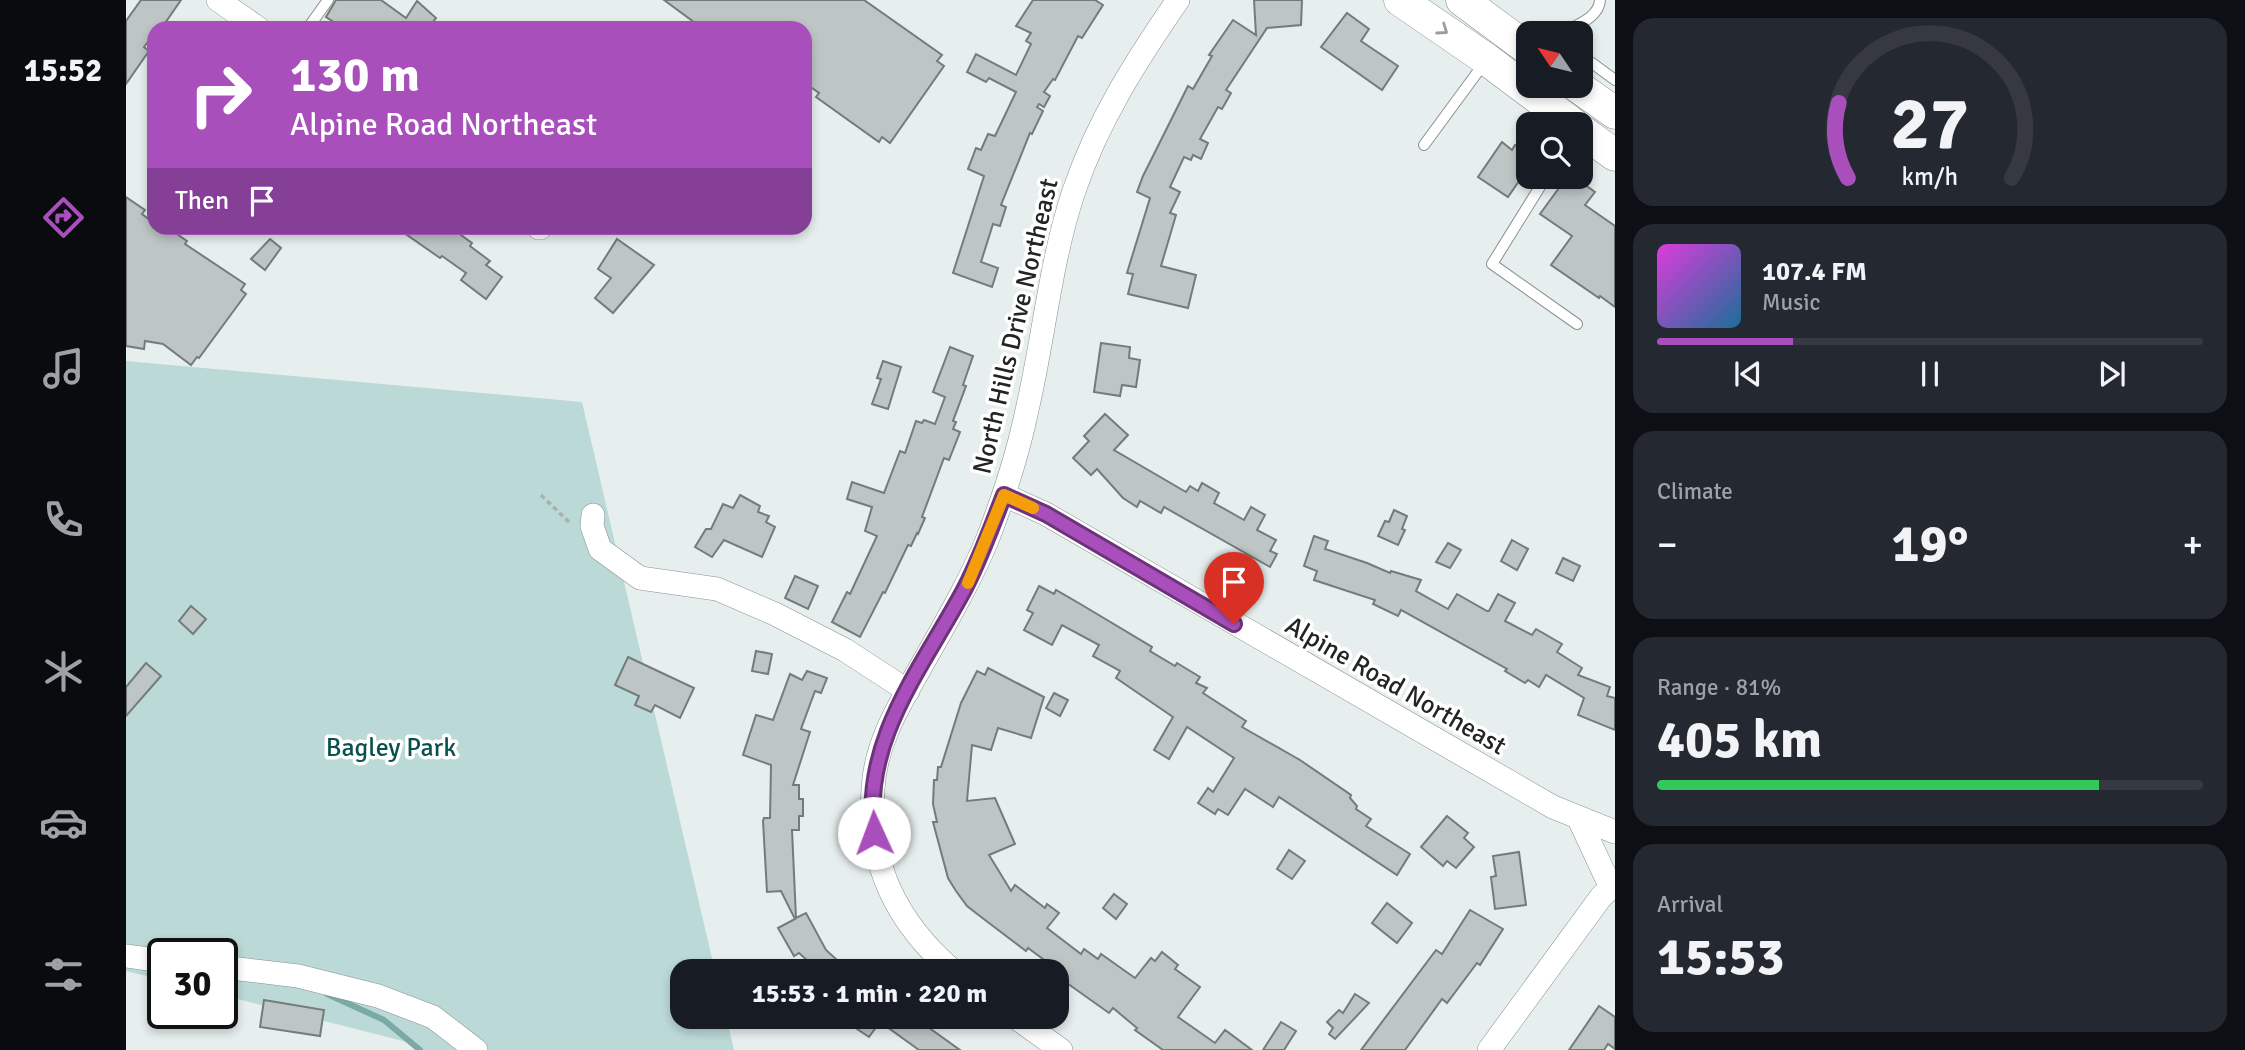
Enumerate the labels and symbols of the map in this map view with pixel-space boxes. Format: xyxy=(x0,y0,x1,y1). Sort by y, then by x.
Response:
north arrow xyxy=(1516,21,1592,98)
one-way arrow xyxy=(1436,22,1449,35)
street label: North Hills Drive Northeast xyxy=(966,175,1066,477)
pin xyxy=(1204,552,1264,624)
street label: Alpine Road Northeast xyxy=(1279,610,1512,762)
park label: Bagley Park xyxy=(326,732,456,764)
position arrow xyxy=(837,796,911,870)
speed limit sign: 30 xyxy=(147,938,238,1029)

